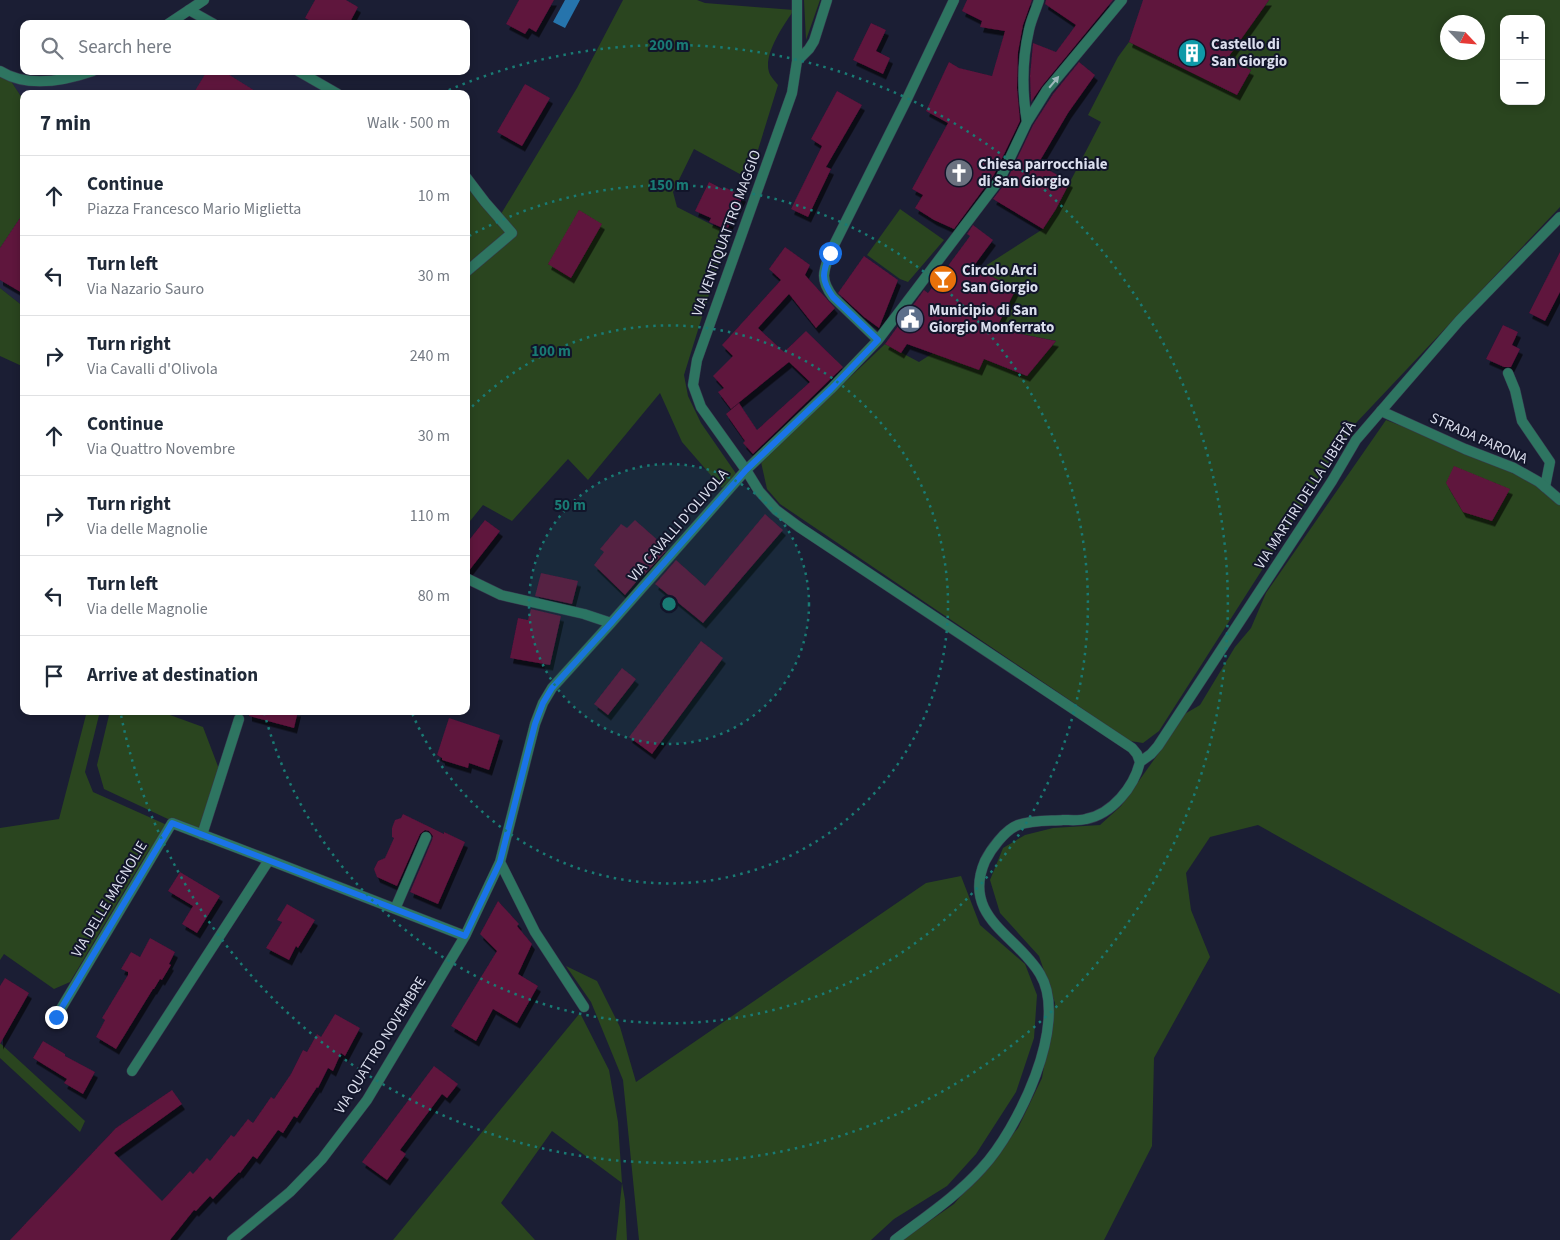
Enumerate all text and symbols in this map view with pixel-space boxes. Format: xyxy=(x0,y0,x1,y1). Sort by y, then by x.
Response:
north arrow xyxy=(1440,15,1485,60)
map controls xyxy=(1500,15,1545,105)
button: + xyxy=(1500,15,1545,60)
search box xyxy=(20,20,470,75)
icon: search xyxy=(38,34,66,62)
text: Search here xyxy=(78,34,172,61)
place label: Castello di San Giorgio xyxy=(1211,34,1287,72)
text: 200 m xyxy=(649,35,689,56)
building icon: Castello di San Giorgio xyxy=(1177,38,1207,68)
button: − xyxy=(1500,60,1545,105)
one-way arrow xyxy=(1048,77,1060,89)
text: 7 min xyxy=(40,108,91,138)
text: Walk · 500 m xyxy=(367,112,450,134)
street label: VIA VENTIQUATTRO MAGGIO xyxy=(687,147,766,319)
place label: Chiesa parrocchiale di San Giorgio xyxy=(978,154,1108,192)
church icon: Chiesa parrocchiale di San Giorgio xyxy=(944,158,974,188)
text: Continue xyxy=(87,171,164,198)
text: 150 m xyxy=(649,175,689,196)
icon: ahead xyxy=(40,182,68,210)
text: 10 m xyxy=(418,185,450,207)
text: Piazza Francesco Mario Miglietta xyxy=(87,198,301,220)
route start xyxy=(819,242,842,265)
text: Turn left xyxy=(87,251,158,278)
place label: Circolo Arci San Giorgio xyxy=(962,260,1038,298)
icon: left xyxy=(40,262,68,290)
bar icon: Circolo Arci San Giorgio xyxy=(928,264,958,294)
text: 30 m xyxy=(418,265,450,287)
text: Via Nazario Sauro xyxy=(87,278,204,300)
place label: Municipio di San Giorgio Monferrato xyxy=(929,300,1054,338)
public building icon: Municipio di San Giorgio Monferrato xyxy=(895,304,925,334)
text: Turn right xyxy=(87,331,171,358)
text: 100 m xyxy=(531,341,571,362)
icon: right xyxy=(40,342,68,370)
text: 240 m xyxy=(410,345,450,367)
text: Via Cavalli d'Olivola xyxy=(87,358,218,380)
street label: STRADA PARONA xyxy=(1427,408,1532,470)
text: Continue xyxy=(87,411,164,438)
street label: VIA MARTIRI DELLA LIBERTÀ xyxy=(1250,417,1362,573)
icon: ahead xyxy=(40,422,68,450)
text: 30 m xyxy=(418,425,450,447)
text: Via Quattro Novembre xyxy=(87,438,235,460)
street label: VIA CAVALLI D'OLIVOLA xyxy=(623,464,734,586)
text: Turn right xyxy=(87,491,171,518)
text: 50 m xyxy=(554,495,586,516)
icon: right xyxy=(40,502,68,530)
text: 110 m xyxy=(410,505,450,527)
text: Via delle Magnolie xyxy=(87,518,208,540)
text: Turn left xyxy=(87,571,158,598)
icon: left xyxy=(40,582,68,610)
text: 80 m xyxy=(418,585,450,607)
centre of rings xyxy=(660,595,678,613)
text: Via delle Magnolie xyxy=(87,598,208,620)
icon: arrive xyxy=(40,662,68,690)
text: Arrive at destination xyxy=(87,662,258,689)
street label: VIA DELLE MAGNOLIE xyxy=(66,837,153,961)
street label: VIA QUATTRO NOVEMBRE xyxy=(330,972,431,1118)
route end xyxy=(45,1006,68,1029)

